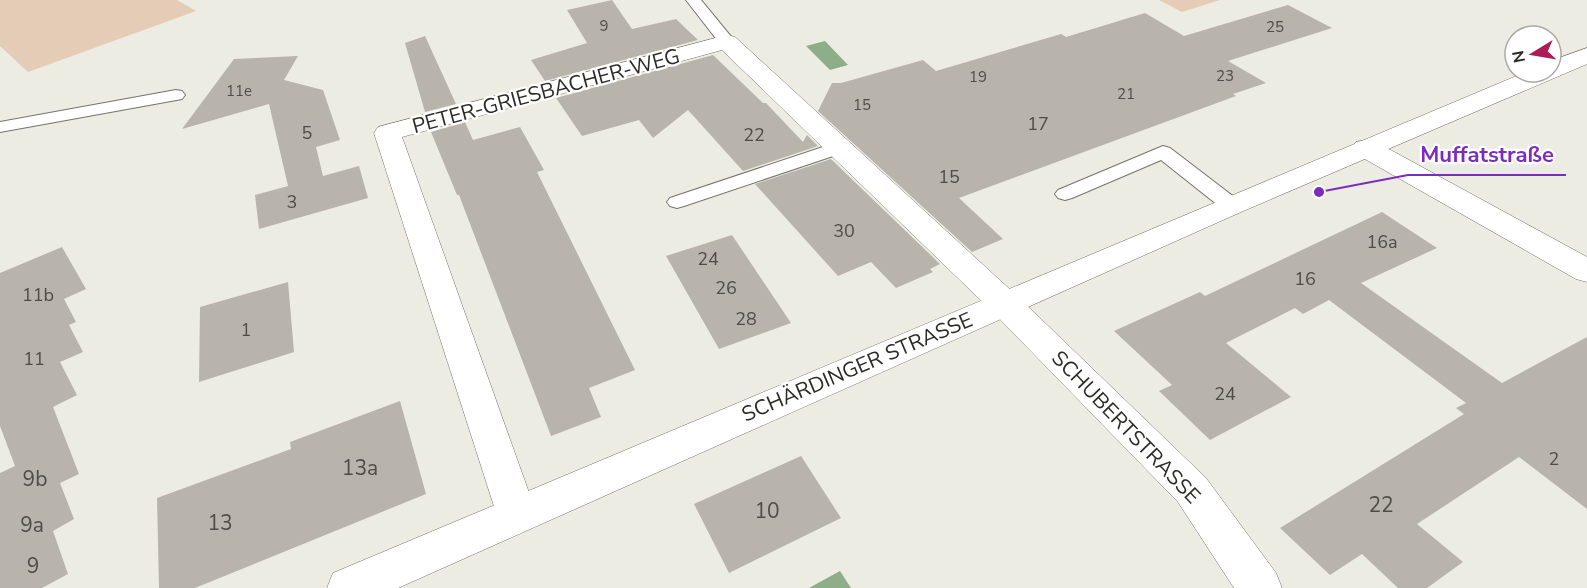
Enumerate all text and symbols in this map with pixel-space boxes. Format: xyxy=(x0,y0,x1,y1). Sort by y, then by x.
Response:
house number: 9 xyxy=(599,16,609,36)
house number: 25 xyxy=(1266,17,1284,37)
north arrow xyxy=(1503,24,1563,84)
street label: PETER-GRIESBACHER-WEG xyxy=(409,42,683,140)
text: N xyxy=(1507,49,1531,65)
house number: 23 xyxy=(1216,66,1234,86)
house number: 19 xyxy=(969,67,987,87)
house number: 11e xyxy=(226,81,252,101)
house number: 21 xyxy=(1117,84,1135,104)
house number: 15 xyxy=(853,95,871,115)
house number: 17 xyxy=(1027,112,1049,136)
house number: 5 xyxy=(302,121,312,145)
house number: 22 xyxy=(743,123,765,147)
callout: Muffatstraße xyxy=(1408,135,1566,175)
text: Muffatstraße xyxy=(1420,140,1554,170)
house number: 15 xyxy=(938,165,960,189)
house number: 3 xyxy=(287,190,297,214)
house number: 30 xyxy=(833,219,855,243)
house number: 16a xyxy=(1366,230,1398,254)
house number: 24 xyxy=(697,247,719,271)
house number: 16 xyxy=(1294,267,1316,291)
house number: 26 xyxy=(715,276,737,300)
house number: 11b xyxy=(22,283,54,307)
street label: SCHÄRDINGER STRASSE xyxy=(737,306,977,428)
house number: 28 xyxy=(735,307,757,331)
house number: 1 xyxy=(241,318,251,342)
street label: SCHUBERTSTRASSE xyxy=(1045,344,1207,510)
house number: 11 xyxy=(23,347,45,371)
house number: 24 xyxy=(1214,382,1236,406)
house number: 2 xyxy=(1549,447,1559,471)
house number: 13a xyxy=(342,454,378,482)
house number: 9b xyxy=(23,465,47,493)
house number: 22 xyxy=(1368,491,1394,519)
house number: 10 xyxy=(754,497,780,525)
house number: 13 xyxy=(207,509,233,537)
house number: 9a xyxy=(20,511,44,539)
house number: 9 xyxy=(27,552,39,580)

